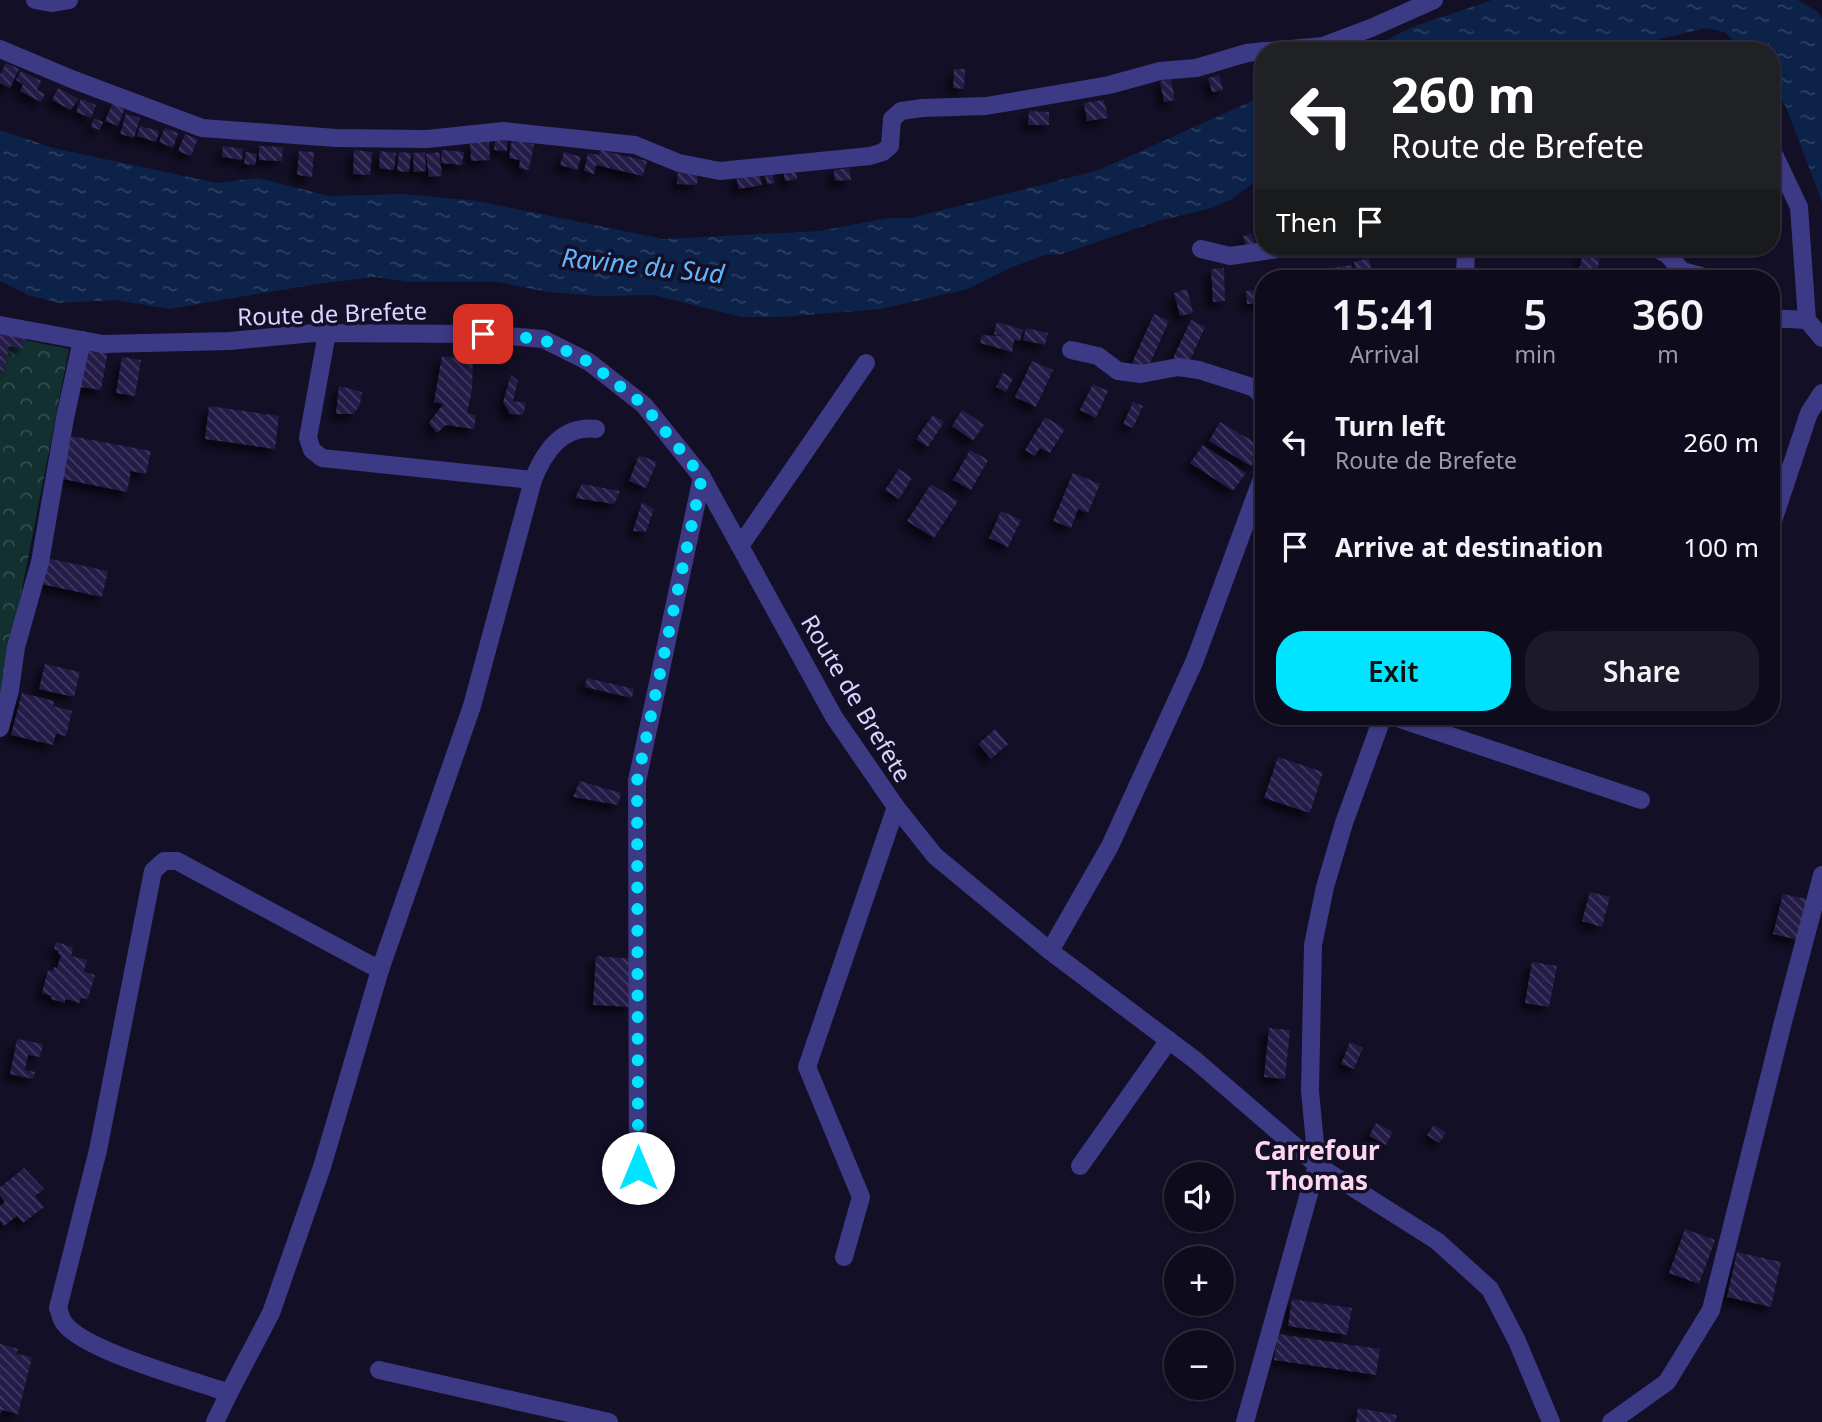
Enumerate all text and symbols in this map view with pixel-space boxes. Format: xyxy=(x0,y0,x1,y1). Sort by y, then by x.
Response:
text: 260 m xyxy=(1391,61,1536,127)
icon: left xyxy=(1276,70,1367,161)
text: Route de Brefete xyxy=(1391,124,1644,167)
icon: arrive xyxy=(1351,203,1389,241)
text: Then xyxy=(1276,204,1337,240)
water label: Ravine du Sud xyxy=(560,239,727,292)
text: 15:41 xyxy=(1331,285,1439,342)
text: 5 xyxy=(1523,285,1547,342)
text: 360 xyxy=(1632,285,1704,342)
street label: Route de Brefete xyxy=(237,293,427,333)
pin xyxy=(453,304,513,364)
icon: arrive xyxy=(464,315,502,353)
text: Arrival xyxy=(1350,338,1420,370)
text: min xyxy=(1514,338,1556,370)
text: m xyxy=(1657,338,1679,370)
text: Turn left xyxy=(1335,408,1446,444)
icon: left xyxy=(1276,423,1314,461)
text: 260 m xyxy=(1683,424,1759,460)
text: Route de Brefete xyxy=(1335,444,1517,476)
icon: arrive xyxy=(1276,528,1314,566)
text: Arrive at destination xyxy=(1335,529,1604,565)
text: 100 m xyxy=(1683,529,1759,565)
street label: Route de Brefete xyxy=(794,608,920,788)
button: Exit xyxy=(1276,631,1511,711)
button: Share xyxy=(1525,631,1759,711)
position arrow xyxy=(601,1131,675,1205)
district label: Carrefour Thomas xyxy=(1254,1132,1380,1198)
map controls xyxy=(1164,1162,1234,1400)
button: sound xyxy=(1164,1162,1234,1232)
button: + xyxy=(1164,1246,1234,1316)
button: − xyxy=(1164,1330,1234,1400)

